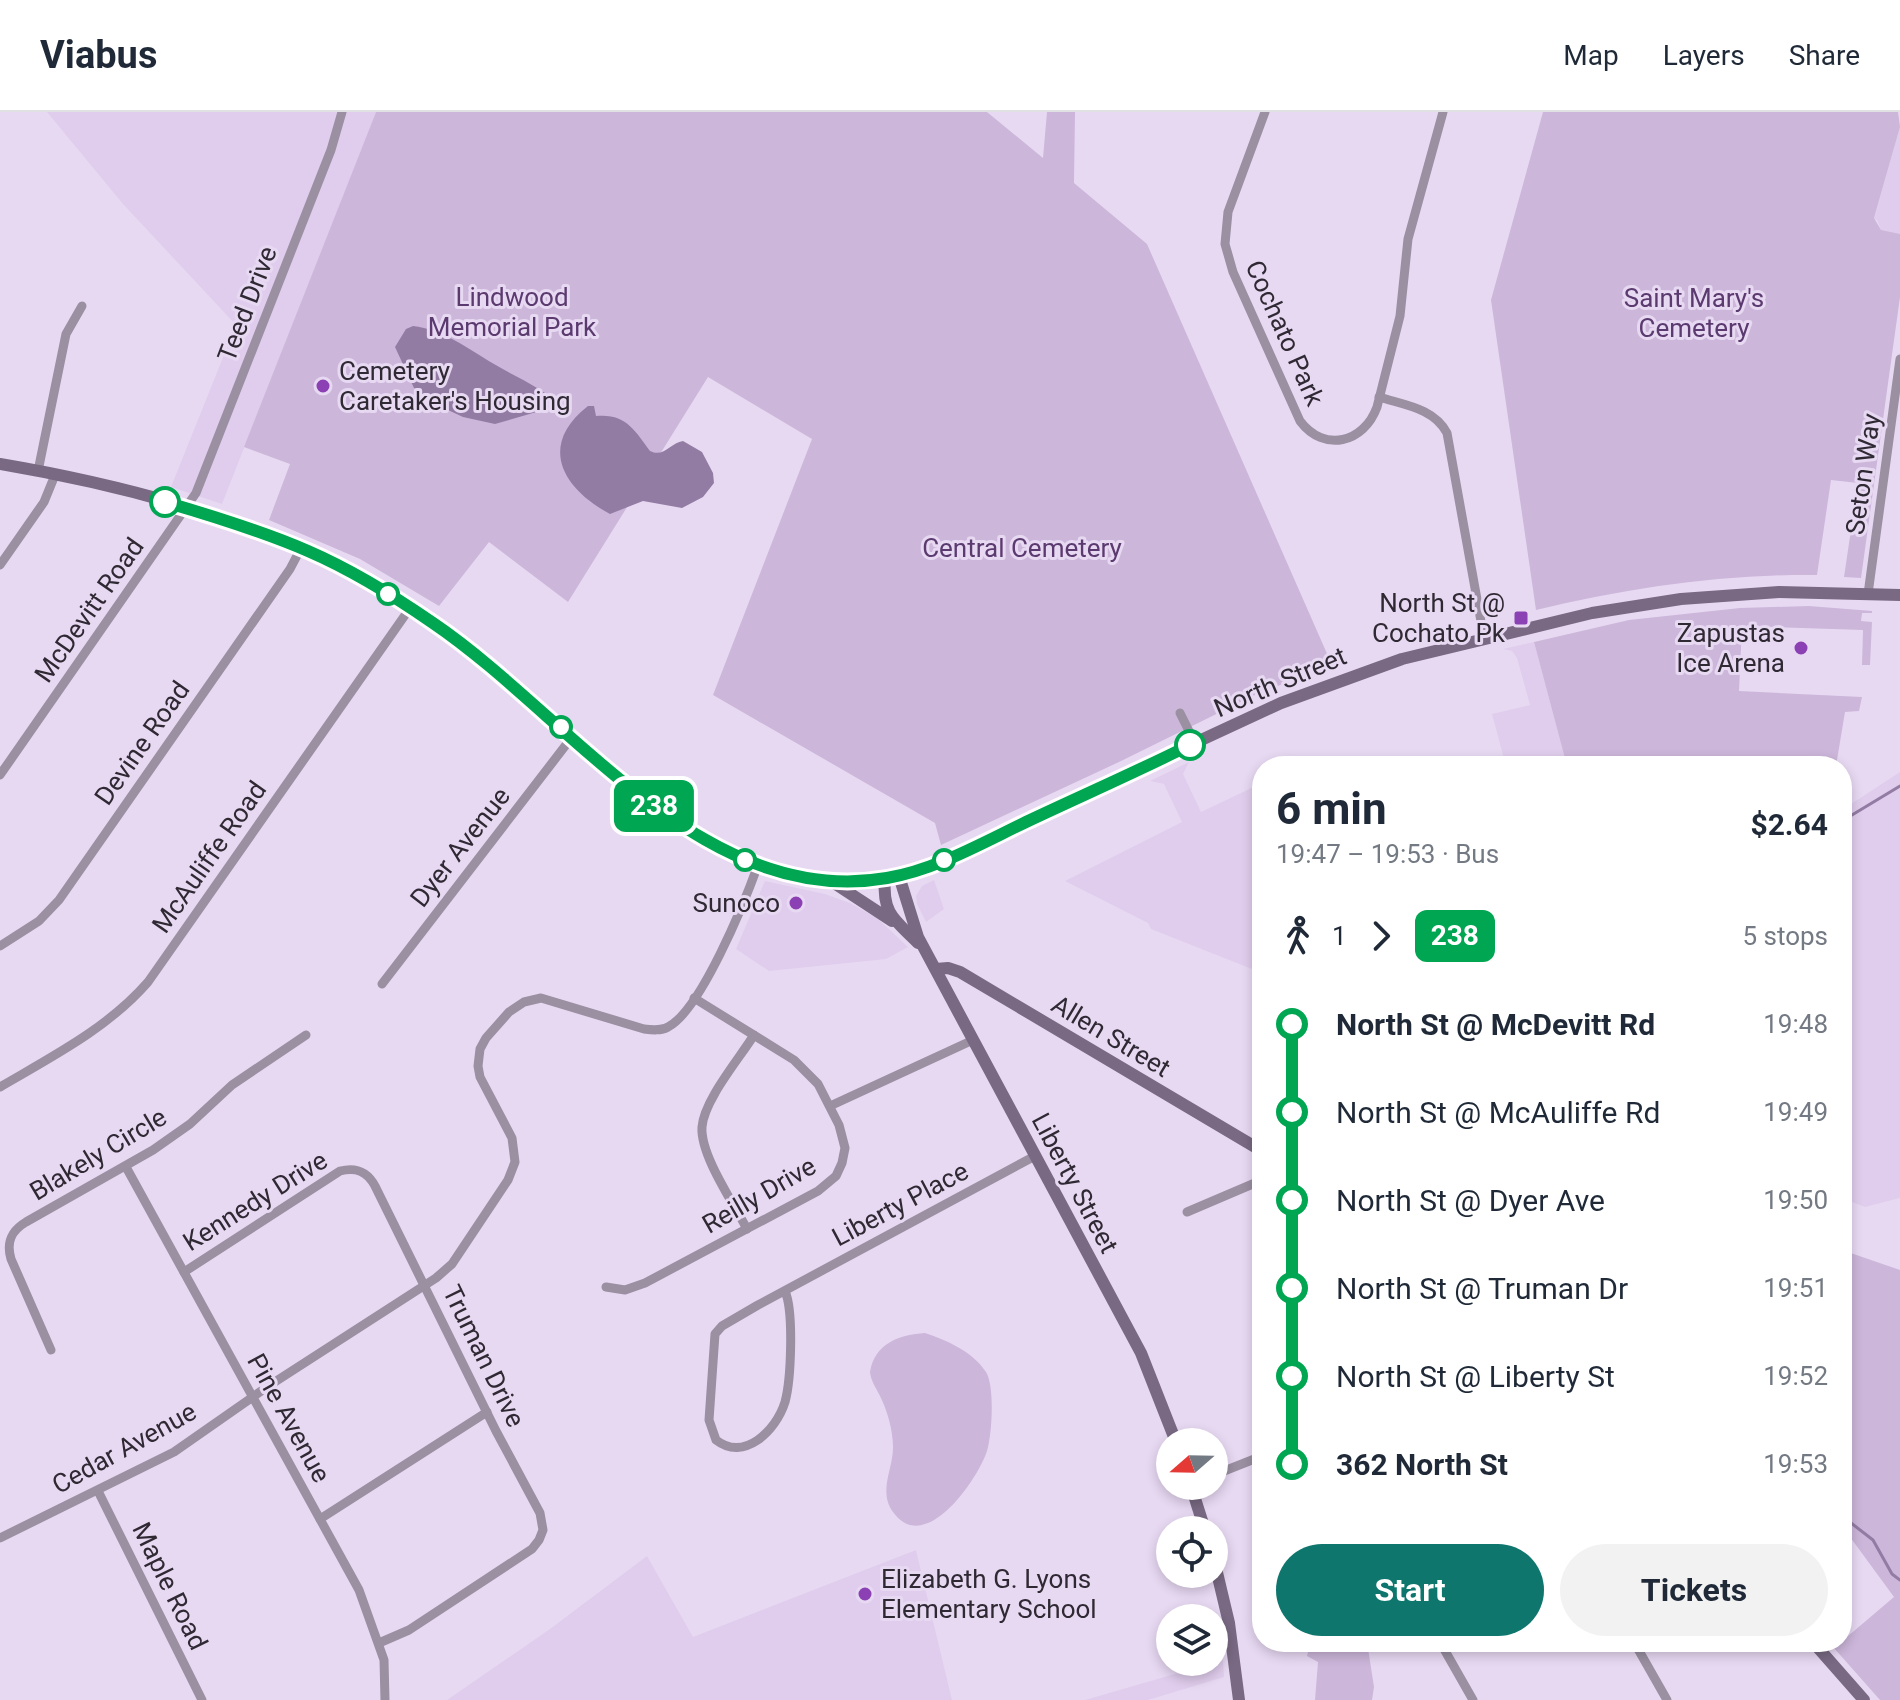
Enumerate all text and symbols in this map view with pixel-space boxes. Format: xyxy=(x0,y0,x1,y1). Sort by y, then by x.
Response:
text: Viabus xyxy=(40,33,157,77)
text: Map xyxy=(1563,39,1619,72)
text: Layers xyxy=(1663,39,1745,72)
text: Share xyxy=(1789,39,1860,72)
street label: Teed Drive xyxy=(211,242,283,366)
street label: Cochato Park xyxy=(1240,256,1331,411)
park label: Lindwood Memorial Park xyxy=(428,282,597,342)
park label: Saint Mary's Cemetery xyxy=(1624,283,1764,343)
place label: Cemetery Caretaker's Housing xyxy=(339,356,571,416)
marker: Cemetery Caretaker's Housing xyxy=(314,377,332,395)
street label: Seton Way xyxy=(1840,411,1886,537)
unlabelled marker xyxy=(150,487,180,517)
street label: McDevitt Road xyxy=(28,532,150,688)
park label: Central Cemetery xyxy=(922,533,1122,563)
unlabelled marker xyxy=(377,583,399,605)
place label: North St @ Cochato Pk xyxy=(1372,588,1506,648)
marker: North St @ Cochato Pk xyxy=(1512,609,1530,627)
place label: Zapustas Ice Arena xyxy=(1676,618,1785,678)
marker: Zapustas Ice Arena xyxy=(1792,639,1810,657)
street label: North Street xyxy=(1209,641,1351,723)
street label: Devine Road xyxy=(88,675,196,811)
unlabelled marker xyxy=(550,716,572,738)
unlabelled marker xyxy=(1175,730,1205,760)
street label: McAuliffe Road xyxy=(146,776,272,938)
line badge: 238 xyxy=(608,780,700,832)
street label: Dyer Avenue xyxy=(404,781,516,913)
text: 6 min xyxy=(1276,783,1387,835)
text: 238 xyxy=(630,789,678,822)
text: $2.64 xyxy=(1750,807,1828,842)
text: 19:47 – 19:53 · Bus xyxy=(1276,839,1499,869)
unlabelled marker xyxy=(734,849,756,871)
unlabelled marker xyxy=(933,849,955,871)
place label: Sunoco xyxy=(693,888,780,918)
marker: Sunoco xyxy=(787,894,805,912)
icon: walk xyxy=(1276,914,1320,958)
icon: forward xyxy=(1359,914,1403,958)
text: 238 xyxy=(1431,919,1479,952)
text: 1 xyxy=(1332,921,1347,951)
text: 5 stops xyxy=(1742,921,1828,951)
street label: Allen Street xyxy=(1046,989,1176,1083)
text: North St @ McDevitt Rd xyxy=(1336,1007,1655,1042)
text: 19:48 xyxy=(1763,1009,1828,1039)
text: North St @ McAuliffe Rd xyxy=(1336,1095,1660,1130)
text: 19:49 xyxy=(1763,1097,1828,1127)
street label: Blakely Circle xyxy=(24,1101,172,1207)
street label: Liberty Street xyxy=(1026,1108,1124,1258)
street label: Kennedy Drive xyxy=(177,1145,333,1257)
street label: Reilly Drive xyxy=(697,1151,821,1239)
street label: Liberty Place xyxy=(827,1156,973,1252)
text: North St @ Dyer Ave xyxy=(1336,1183,1605,1218)
text: 19:50 xyxy=(1763,1185,1828,1215)
text: North St @ Truman Dr xyxy=(1336,1271,1628,1306)
text: 19:51 xyxy=(1763,1273,1828,1303)
street label: Truman Drive xyxy=(437,1280,531,1432)
street label: Pine Avenue xyxy=(241,1348,337,1488)
text: North St @ Liberty St xyxy=(1336,1359,1615,1394)
text: 19:52 xyxy=(1763,1361,1828,1391)
street label: Cedar Avenue xyxy=(47,1396,201,1500)
north arrow xyxy=(1156,1428,1228,1500)
map controls xyxy=(1156,1428,1228,1676)
text: 362 North St xyxy=(1336,1447,1508,1482)
text: 19:53 xyxy=(1763,1449,1828,1479)
button: locate xyxy=(1156,1516,1228,1588)
street label: Maple Road xyxy=(126,1518,214,1654)
button: Start xyxy=(1276,1544,1544,1636)
button: Tickets xyxy=(1560,1544,1828,1636)
place label: Elizabeth G. Lyons Elementary School xyxy=(881,1564,1097,1624)
marker: Elizabeth G. Lyons Elementary School xyxy=(856,1585,874,1603)
button: layers xyxy=(1156,1604,1228,1676)

